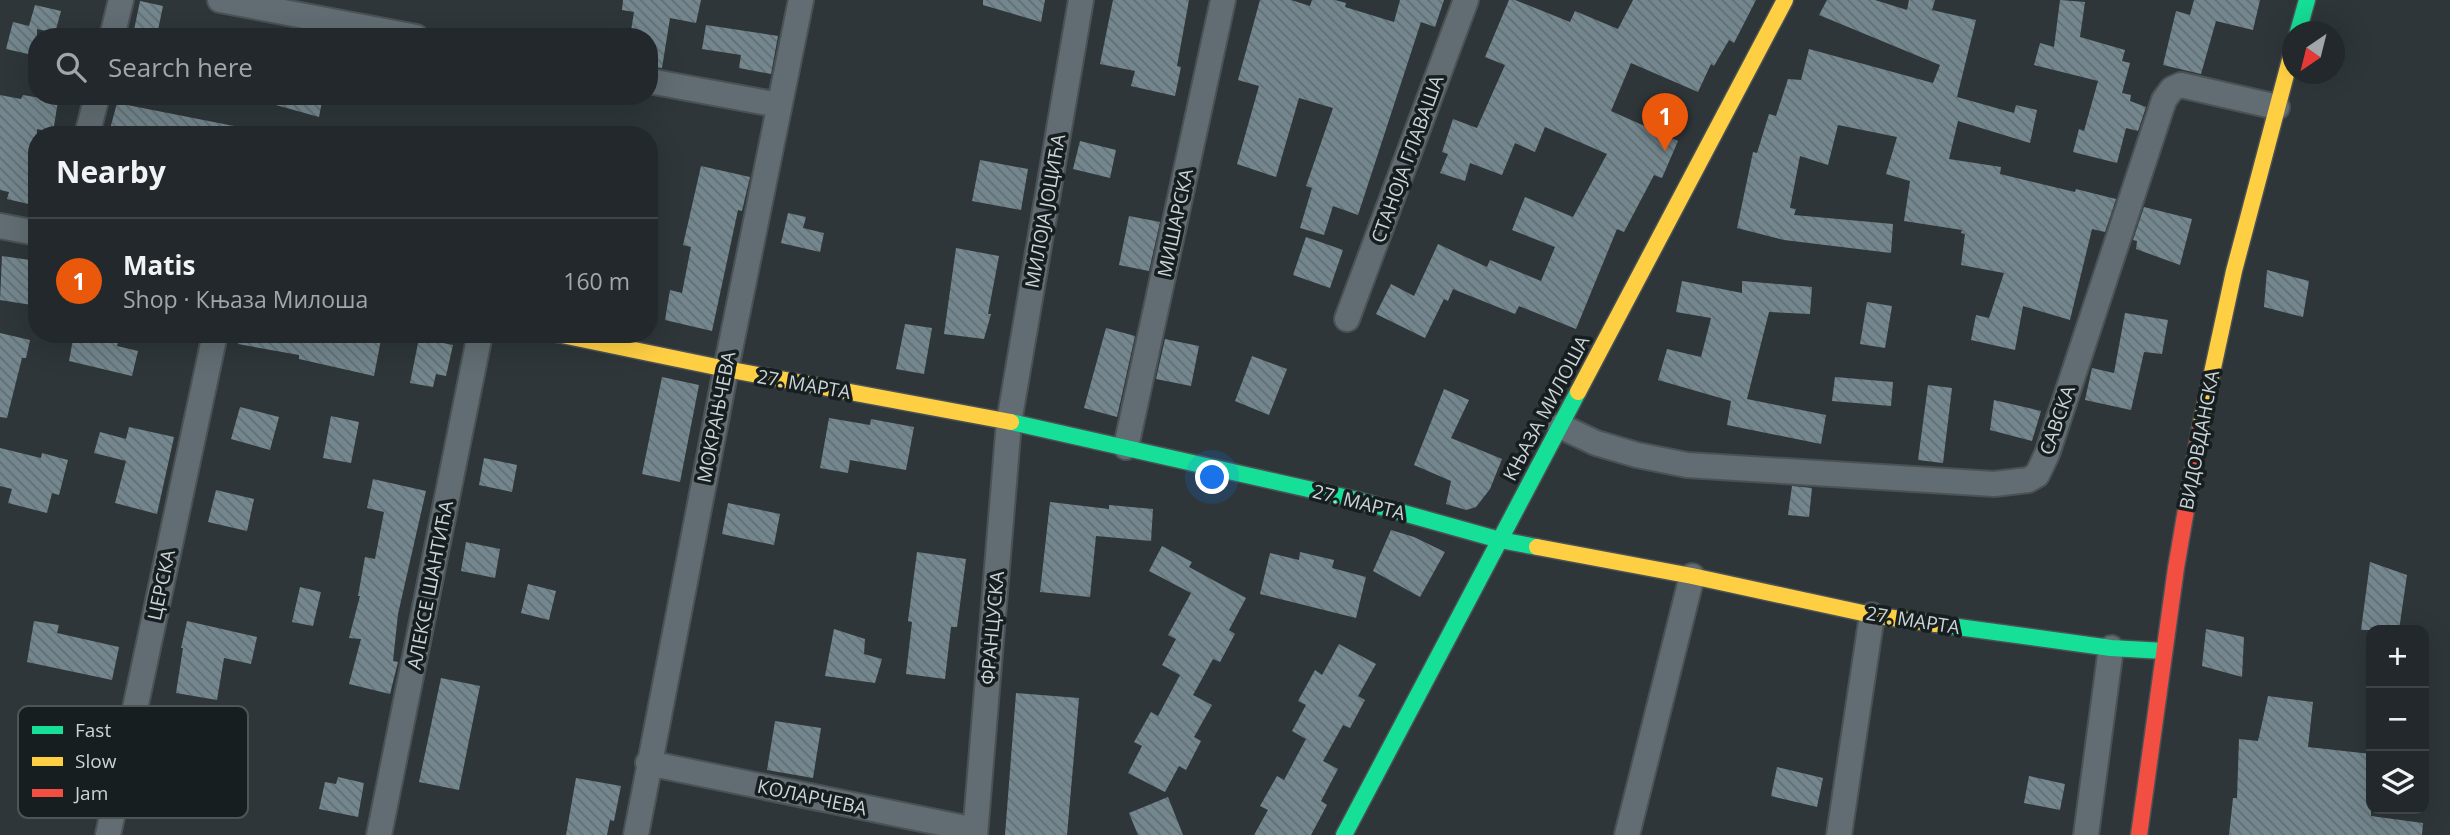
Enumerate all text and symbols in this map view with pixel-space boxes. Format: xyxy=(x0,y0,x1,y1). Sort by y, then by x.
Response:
north arrow xyxy=(2282,21,2345,84)
search box xyxy=(28,28,658,105)
icon: search xyxy=(52,48,90,86)
text: Search here xyxy=(108,49,253,85)
street label: СТАНОЈА ГЛАВАША xyxy=(1365,72,1449,246)
pin: 1 xyxy=(1642,93,1688,151)
street label: МИЛОЈА ЈОЦИЋА xyxy=(1019,132,1071,290)
text: Nearby xyxy=(56,151,166,192)
street label: МИШАРСКА xyxy=(1151,166,1199,280)
text: Matis xyxy=(123,247,195,283)
text: 1 xyxy=(72,265,86,297)
text: 160 m xyxy=(563,265,630,297)
text: Shop · Књаза Милоша xyxy=(123,283,368,315)
street label: КЊАЗА МИЛОША xyxy=(1497,331,1595,485)
street label: МОКРАЊЧЕВА xyxy=(691,349,741,485)
street label: 27. МАРТА xyxy=(755,363,853,405)
street label: ВИДОВДАНСКА xyxy=(2173,368,2225,512)
street label: САВСКА xyxy=(2033,382,2081,458)
your location xyxy=(1195,460,1229,494)
street label: 27. МАРТА xyxy=(1310,478,1408,526)
street label: АЛЕКСЕ ШАНТИЋА xyxy=(401,498,459,672)
street label: ЦЕРСКА xyxy=(141,547,181,623)
street label: ФРАНЦУСКА xyxy=(974,570,1010,686)
street label: 27. МАРТА xyxy=(1864,600,1962,640)
map controls xyxy=(2366,625,2429,814)
button: + xyxy=(2366,625,2429,688)
button: − xyxy=(2366,688,2429,751)
legend xyxy=(18,706,248,818)
text: Fast xyxy=(75,717,111,743)
text: Slow xyxy=(75,748,117,774)
button: layers xyxy=(2366,751,2429,814)
street label: КОЛАРЧЕВА xyxy=(755,773,869,821)
text: Jam xyxy=(73,780,108,806)

